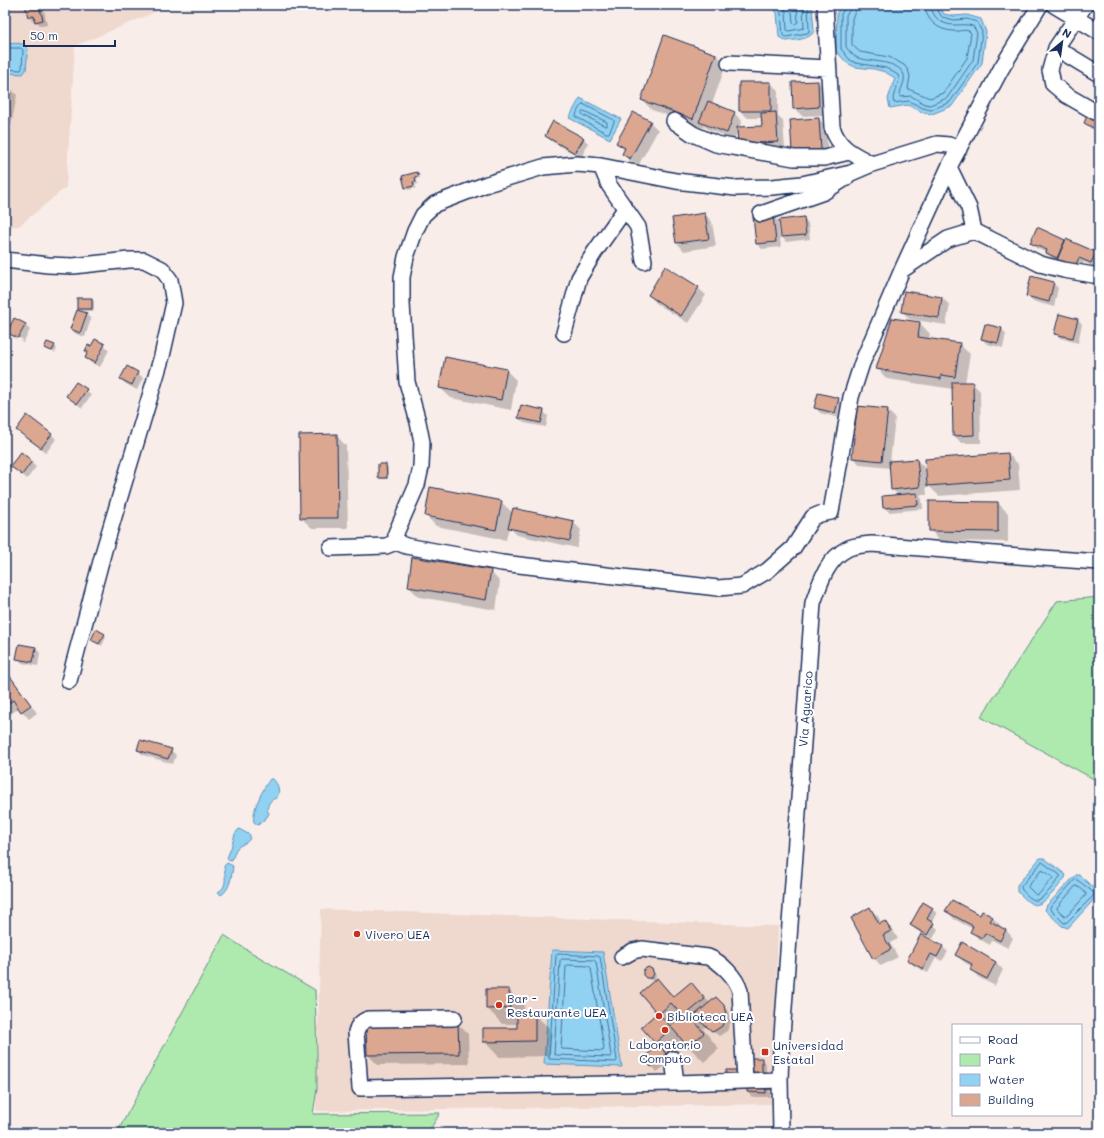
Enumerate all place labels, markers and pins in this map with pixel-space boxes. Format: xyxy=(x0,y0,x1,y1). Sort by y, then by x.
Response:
place label: Vivero UEA xyxy=(365,926,430,942)
marker: Vivero UEA xyxy=(352,929,362,939)
place label: Bar - Restaurante UEA xyxy=(507,990,607,1020)
marker: Bar - Restaurante UEA xyxy=(494,1000,504,1010)
place label: Biblioteca UEA xyxy=(667,1008,754,1024)
marker: Biblioteca UEA xyxy=(654,1011,664,1021)
marker: Laboratorio Computo xyxy=(660,1025,670,1035)
place label: Laboratorio Computo xyxy=(629,1036,701,1066)
place label: Universidad Estatal xyxy=(773,1037,844,1067)
marker: Universidad Estatal xyxy=(760,1047,770,1057)

